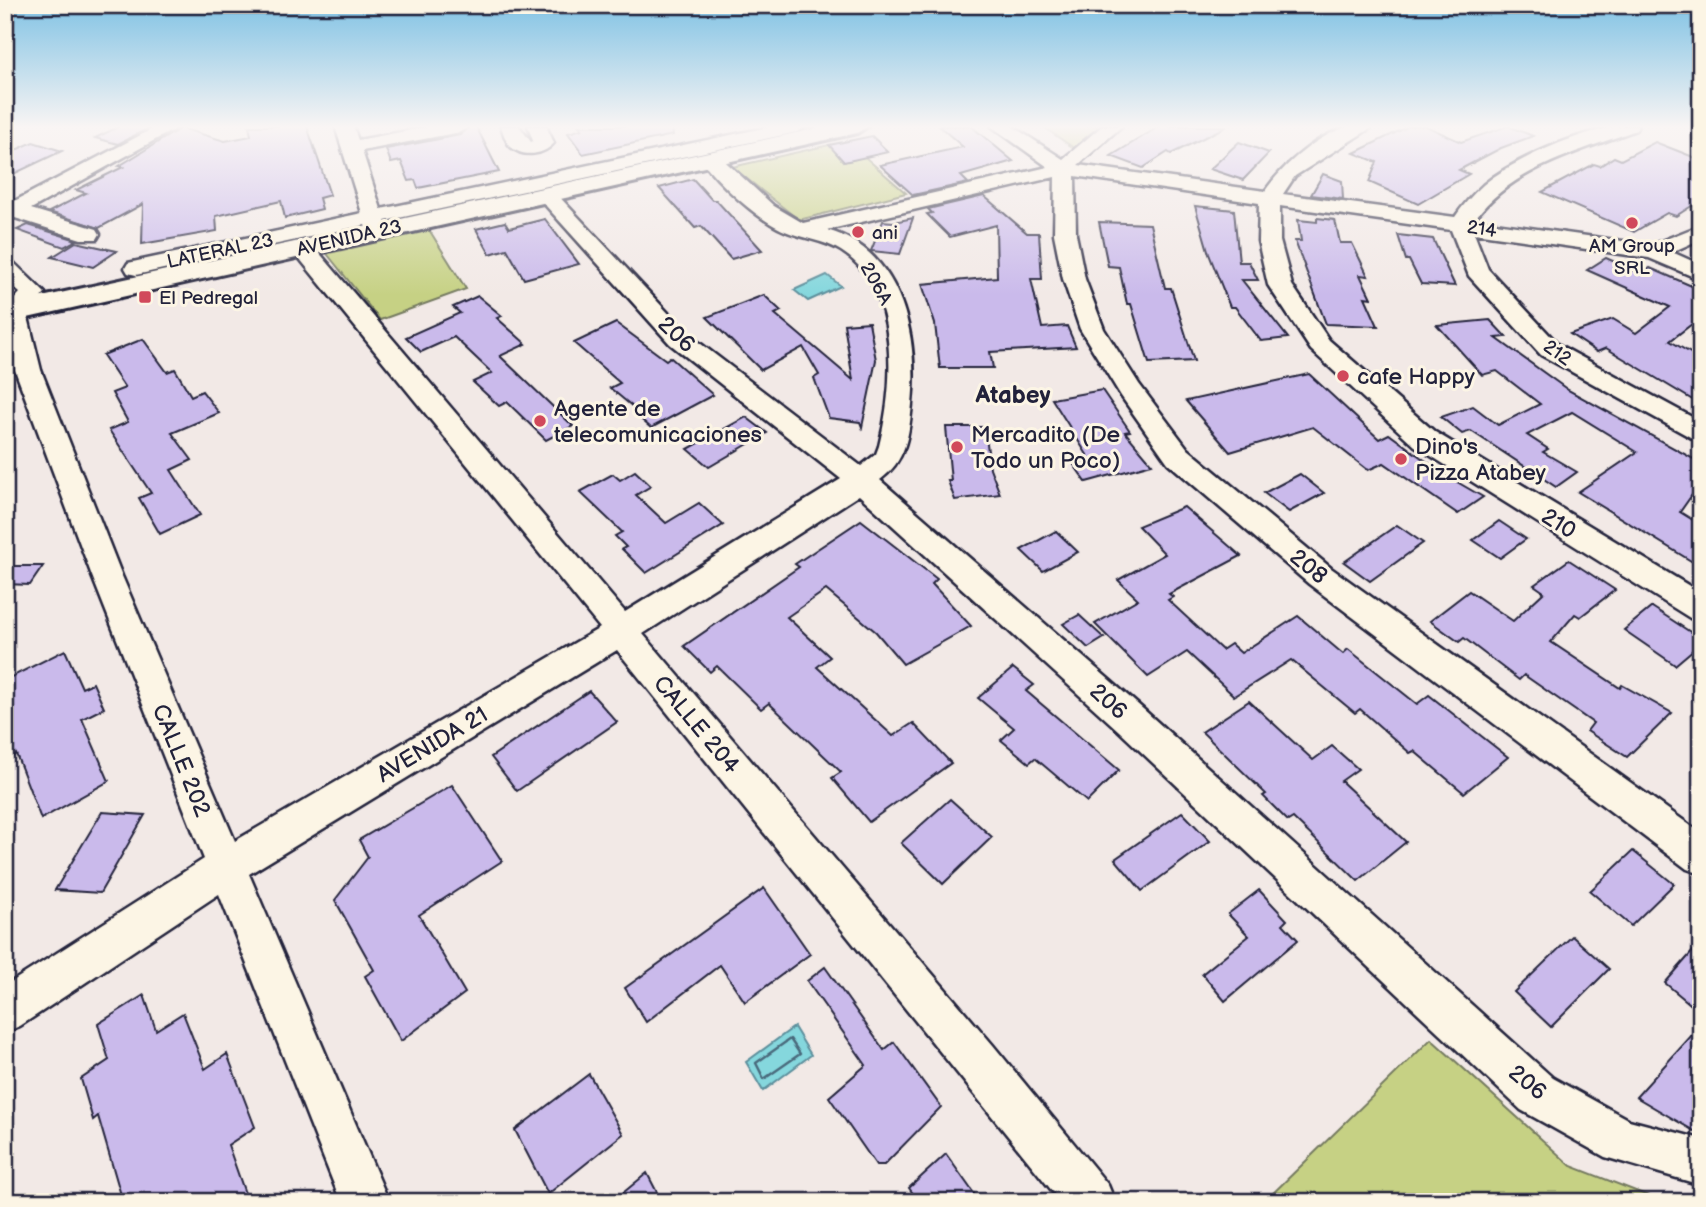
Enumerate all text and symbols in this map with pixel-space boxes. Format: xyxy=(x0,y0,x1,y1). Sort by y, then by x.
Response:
street label: AVENIDA 23 xyxy=(295,215,404,262)
marker: AM Group SRL xyxy=(1624,215,1640,231)
street label: 214 xyxy=(1465,216,1499,243)
place label: ani xyxy=(872,222,898,245)
marker: ani xyxy=(850,224,866,240)
street label: LATERAL 23 xyxy=(165,229,276,274)
place label: AM Group SRL xyxy=(1589,235,1675,280)
street label: 206A xyxy=(855,258,897,310)
place label: El Pedregal xyxy=(159,287,258,310)
marker: El Pedregal xyxy=(137,289,153,305)
street label: 206 xyxy=(652,310,701,359)
street label: 212 xyxy=(1538,335,1576,372)
place label: cafe Happy xyxy=(1357,363,1476,391)
marker: cafe Happy xyxy=(1335,368,1351,384)
district label: Atabey xyxy=(974,381,1051,410)
place label: Agente de telecomunicaciones xyxy=(554,395,762,449)
marker: Agente de telecomunicaciones xyxy=(532,413,548,429)
place label: Mercadito (De Todo un Poco) xyxy=(971,421,1120,475)
place label: Dino's Pizza Atabey xyxy=(1415,433,1547,487)
marker: Mercadito (De Todo un Poco) xyxy=(949,439,965,455)
marker: Dino's Pizza Atabey xyxy=(1393,451,1409,467)
street label: 210 xyxy=(1536,503,1581,545)
street label: 208 xyxy=(1284,543,1333,590)
street label: CALLE 204 xyxy=(647,670,745,779)
street label: 206 xyxy=(1084,678,1133,726)
street label: CALLE 202 xyxy=(146,700,216,821)
street label: AVENIDA 21 xyxy=(372,701,493,789)
street label: 206 xyxy=(1503,1059,1552,1107)

